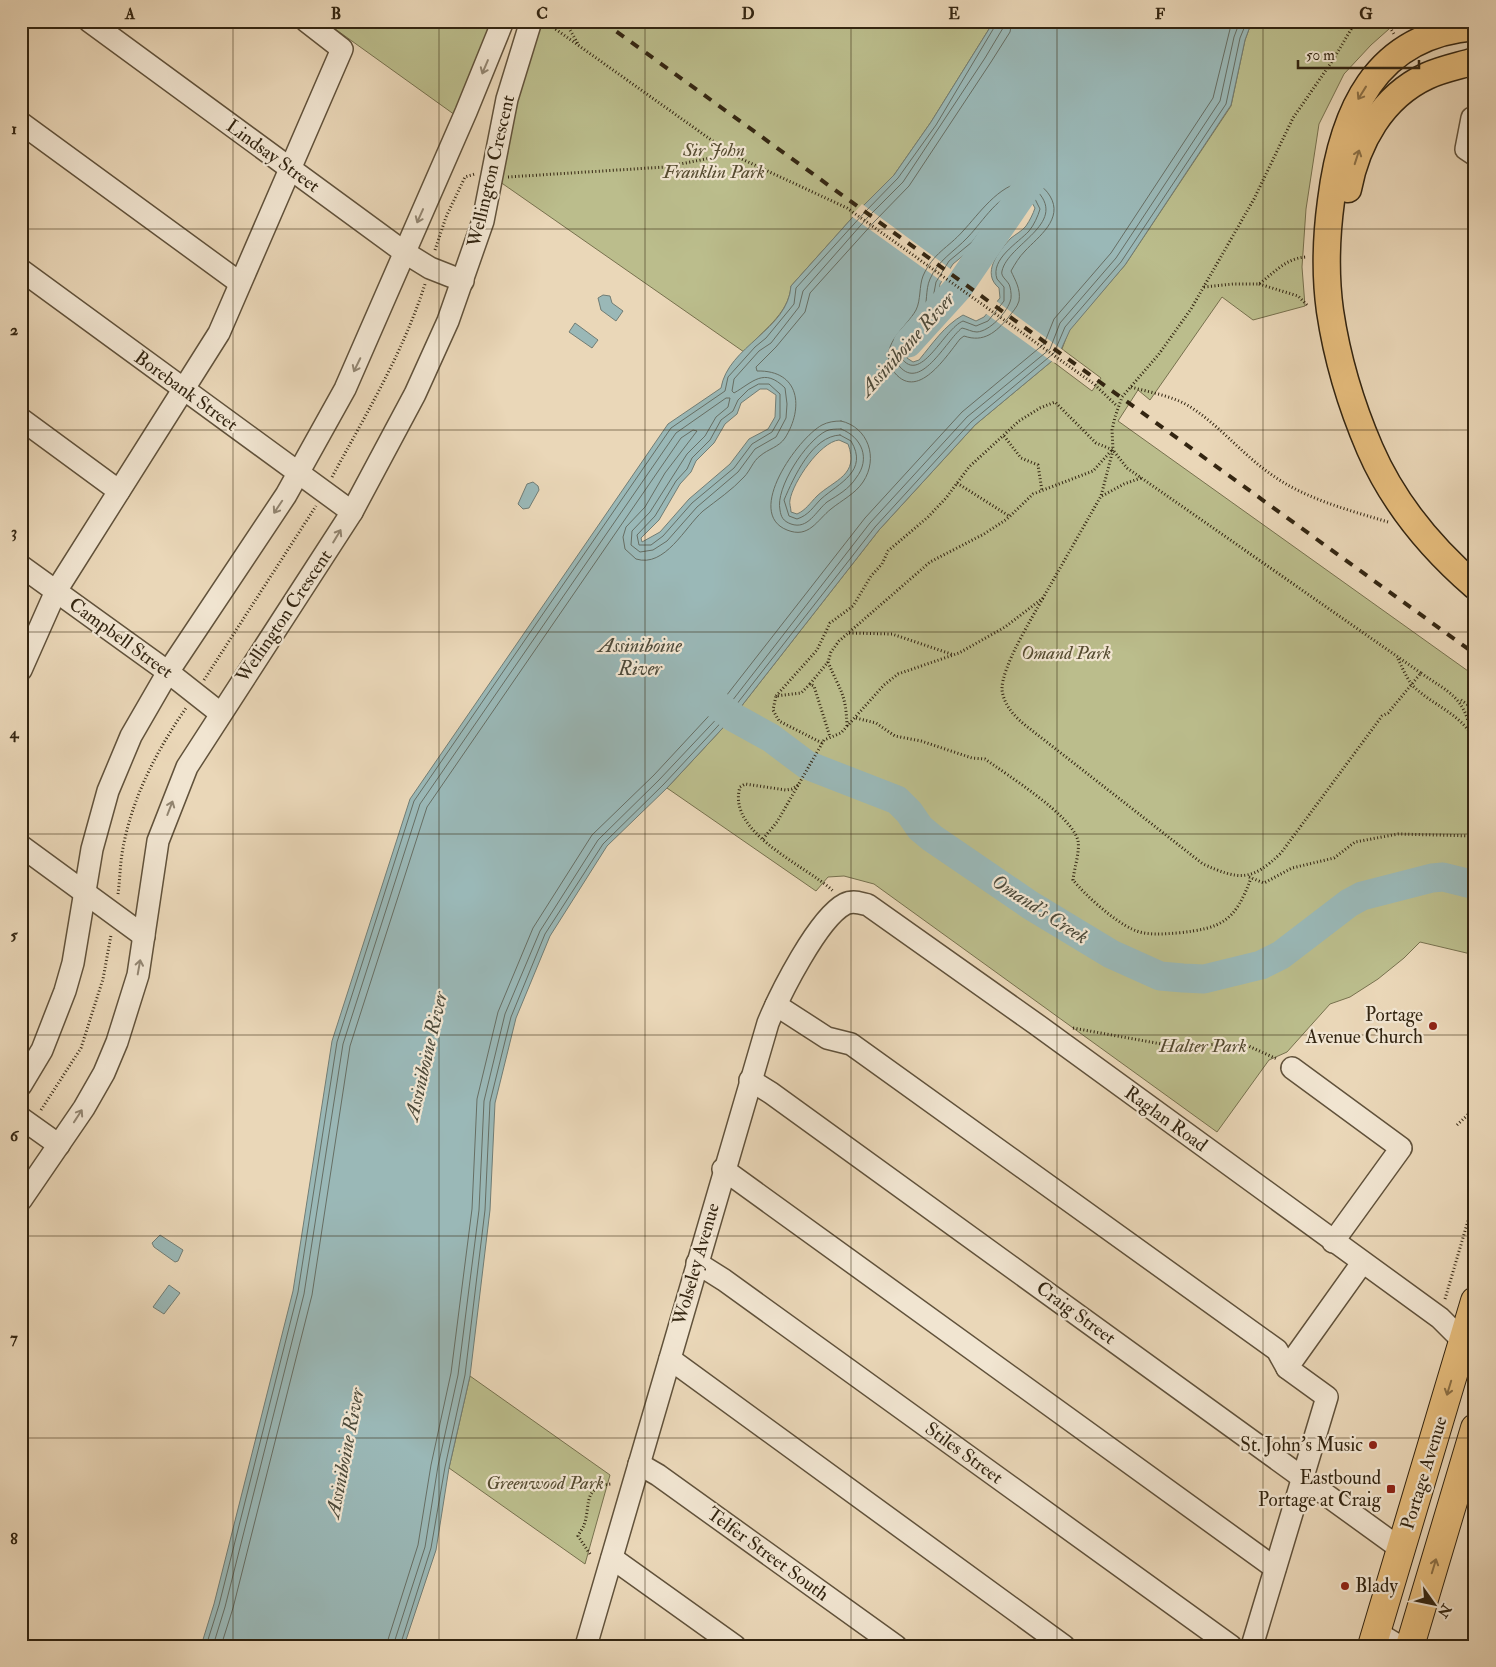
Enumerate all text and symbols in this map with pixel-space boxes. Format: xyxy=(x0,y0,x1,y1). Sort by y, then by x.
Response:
text: A xyxy=(124,4,136,24)
text: B xyxy=(331,4,341,24)
text: C xyxy=(536,4,548,24)
text: D xyxy=(741,4,755,24)
text: E xyxy=(948,4,960,24)
text: F xyxy=(1155,4,1165,24)
text: G xyxy=(1359,4,1373,24)
scale bar xyxy=(1298,38,1420,70)
text: 50 m xyxy=(1306,46,1335,65)
one-way arrow xyxy=(480,59,490,74)
one-way arrow xyxy=(1357,86,1368,100)
street label: Wellington Crescent xyxy=(462,93,520,250)
street label: Lindsay Street xyxy=(221,114,325,198)
text: 1 xyxy=(11,119,17,139)
park label: Sir John Franklin Park xyxy=(662,138,765,184)
one-way arrow xyxy=(1352,149,1362,165)
one-way arrow xyxy=(415,208,425,223)
water label: Assiniboine River xyxy=(852,286,961,403)
text: 2 xyxy=(10,320,18,340)
street label: Borebank Street xyxy=(129,345,243,437)
one-way arrow xyxy=(352,357,361,372)
one-way arrow xyxy=(273,500,283,514)
text: 3 xyxy=(11,522,17,542)
one-way arrow xyxy=(333,529,343,543)
street label: Wellington Crescent xyxy=(230,545,337,688)
street label: Campbell Street xyxy=(64,592,178,685)
water label: Assiniboine River xyxy=(596,633,682,681)
park label: Omand Park xyxy=(1021,641,1111,665)
text: 4 xyxy=(9,723,20,743)
one-way arrow xyxy=(165,801,175,816)
water label: Omand's Creek xyxy=(987,869,1093,949)
text: 5 xyxy=(10,925,18,945)
one-way arrow xyxy=(135,959,145,975)
water label: Assiniboine River xyxy=(399,988,453,1125)
place label: Portage Avenue Church xyxy=(1305,1003,1423,1049)
marker: Portage Avenue Church xyxy=(1427,1020,1439,1032)
park label: Halter Park xyxy=(1158,1034,1247,1058)
street label: Raglan Road xyxy=(1120,1081,1213,1158)
one-way arrow xyxy=(74,1110,84,1124)
text: 6 xyxy=(10,1126,20,1146)
street label: Wolseley Avenue xyxy=(667,1200,725,1329)
street label: Craig Street xyxy=(1031,1276,1121,1350)
text: 7 xyxy=(10,1328,18,1348)
one-way arrow xyxy=(1443,1380,1453,1396)
water label: Assiniboine River xyxy=(320,1385,370,1522)
street label: Portage Avenue xyxy=(1395,1413,1453,1532)
street label: Stiles Street xyxy=(920,1417,1008,1489)
place label: St. John's Music xyxy=(1240,1433,1363,1457)
marker: St. John's Music xyxy=(1367,1439,1379,1451)
place label: Eastbound Portage at Craig xyxy=(1258,1466,1382,1512)
park label: Greenwood Park xyxy=(486,1471,604,1495)
marker: Eastbound Portage at Craig xyxy=(1385,1483,1397,1495)
street label: Telfer Street South xyxy=(702,1502,834,1606)
text: 8 xyxy=(10,1529,18,1549)
one-way arrow xyxy=(1430,1558,1440,1574)
place label: Blady xyxy=(1355,1574,1398,1598)
marker: Blady xyxy=(1339,1580,1351,1592)
north arrow xyxy=(1408,1580,1458,1630)
text: N xyxy=(1434,1600,1456,1621)

